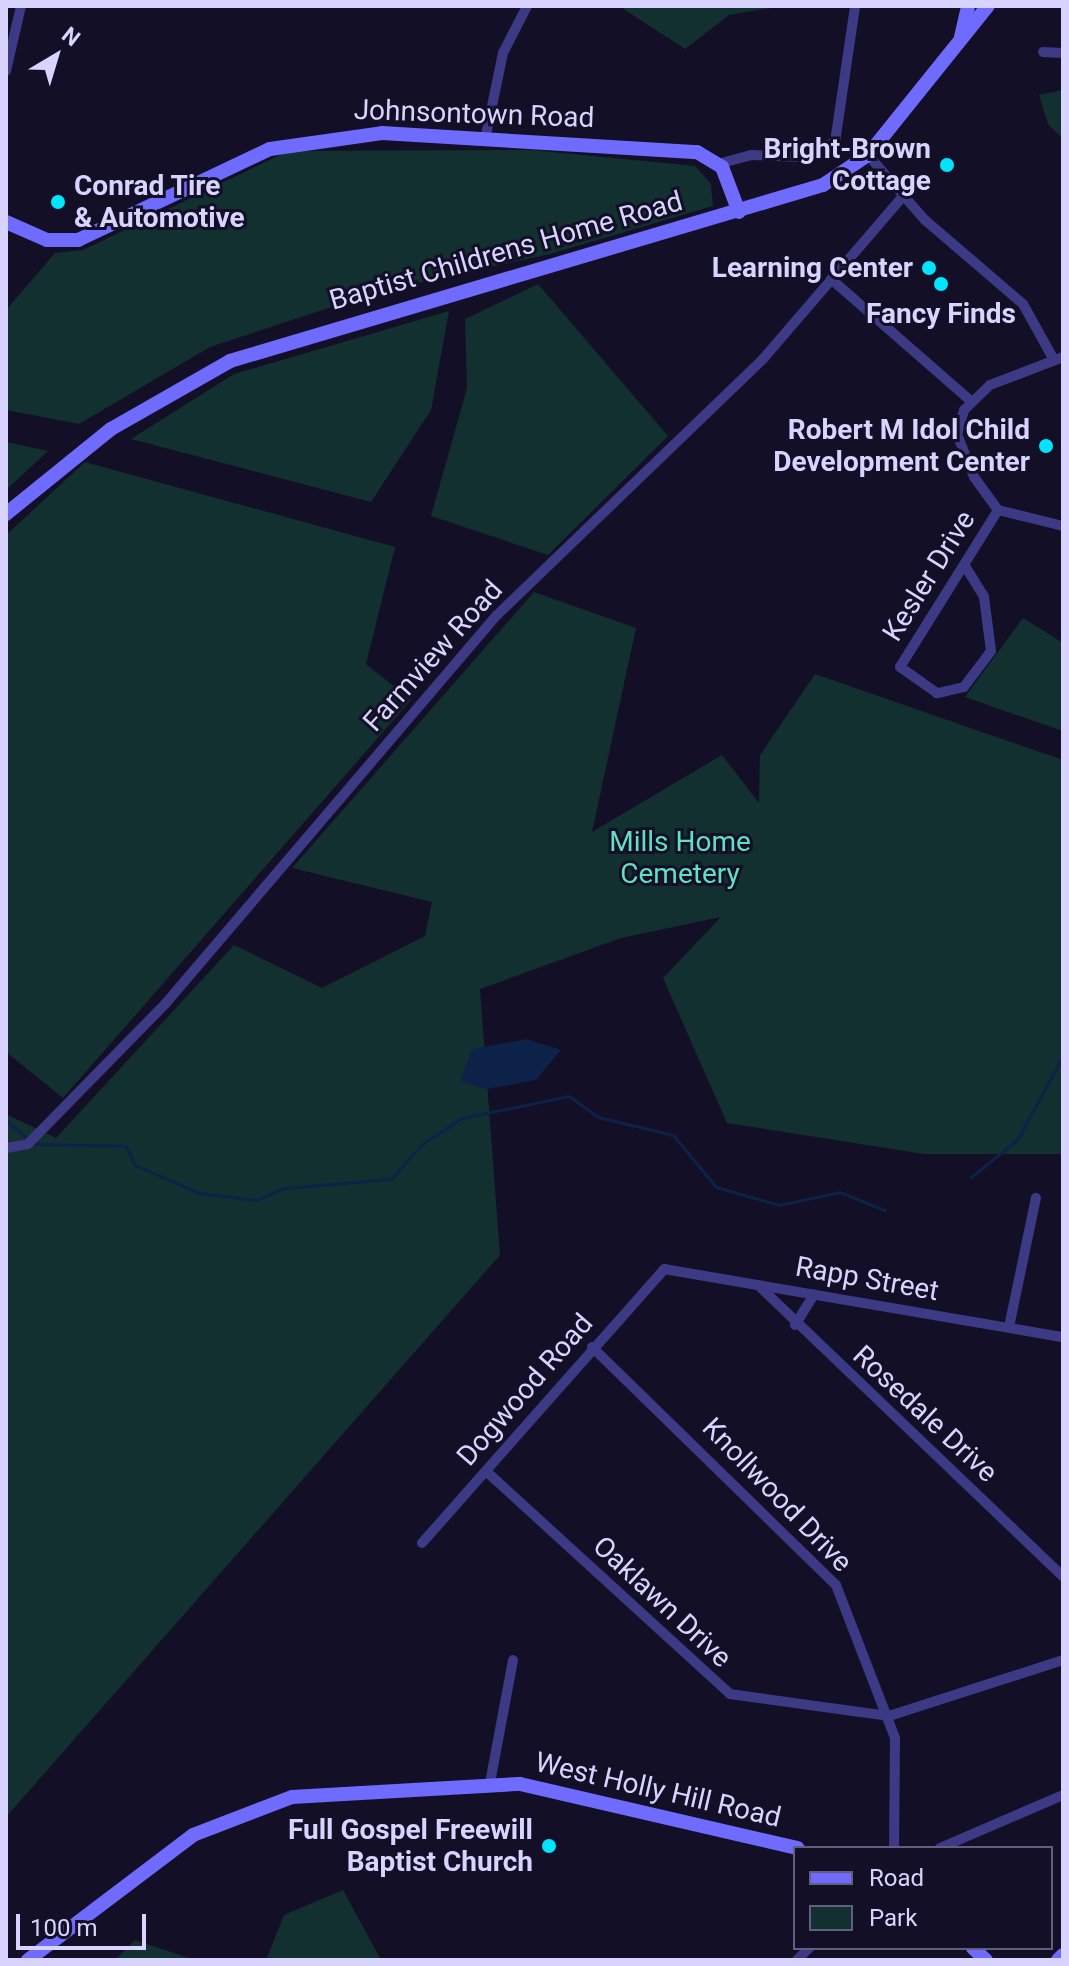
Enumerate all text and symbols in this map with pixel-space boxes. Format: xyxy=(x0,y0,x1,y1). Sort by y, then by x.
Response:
north arrow xyxy=(16,16,96,96)
text: N xyxy=(57,22,85,51)
street label: Johnsontown Road xyxy=(353,93,595,135)
place label: Bright-Brown Cottage xyxy=(764,132,931,198)
marker: Bright-Brown Cottage xyxy=(938,156,956,174)
place label: Conrad Tire & Automotive xyxy=(74,169,245,235)
street label: Baptist Childrens Home Road xyxy=(326,184,686,318)
marker: Conrad Tire & Automotive xyxy=(49,193,67,211)
place label: Learning Center xyxy=(712,251,913,285)
marker: Learning Center xyxy=(920,259,938,277)
marker: Fancy Finds xyxy=(932,275,950,293)
place label: Fancy Finds xyxy=(866,297,1016,331)
place label: Robert M Idol Child Development Center xyxy=(773,413,1030,479)
marker: Robert M Idol Child Development Center xyxy=(1037,437,1055,455)
street label: Kesler Drive xyxy=(876,505,982,647)
street label: Farmview Road xyxy=(356,574,510,738)
park label: Mills Home Cemetery xyxy=(609,825,751,891)
street label: Rapp Street xyxy=(793,1250,941,1308)
street label: Dogwood Road xyxy=(450,1307,600,1473)
street label: Rosedale Drive xyxy=(846,1339,1004,1489)
street label: Knollwood Drive xyxy=(695,1411,859,1579)
street label: Oaklawn Drive xyxy=(586,1529,738,1675)
street label: West Holly Hill Road xyxy=(532,1745,784,1835)
place label: Full Gospel Freewill Baptist Church xyxy=(288,1813,533,1879)
marker: Full Gospel Freewill Baptist Church xyxy=(540,1837,558,1855)
legend xyxy=(793,1846,1053,1950)
text: Road xyxy=(869,1864,924,1892)
scale bar xyxy=(20,1898,150,1948)
text: Park xyxy=(869,1904,917,1932)
text: 100 m xyxy=(30,1914,97,1942)

